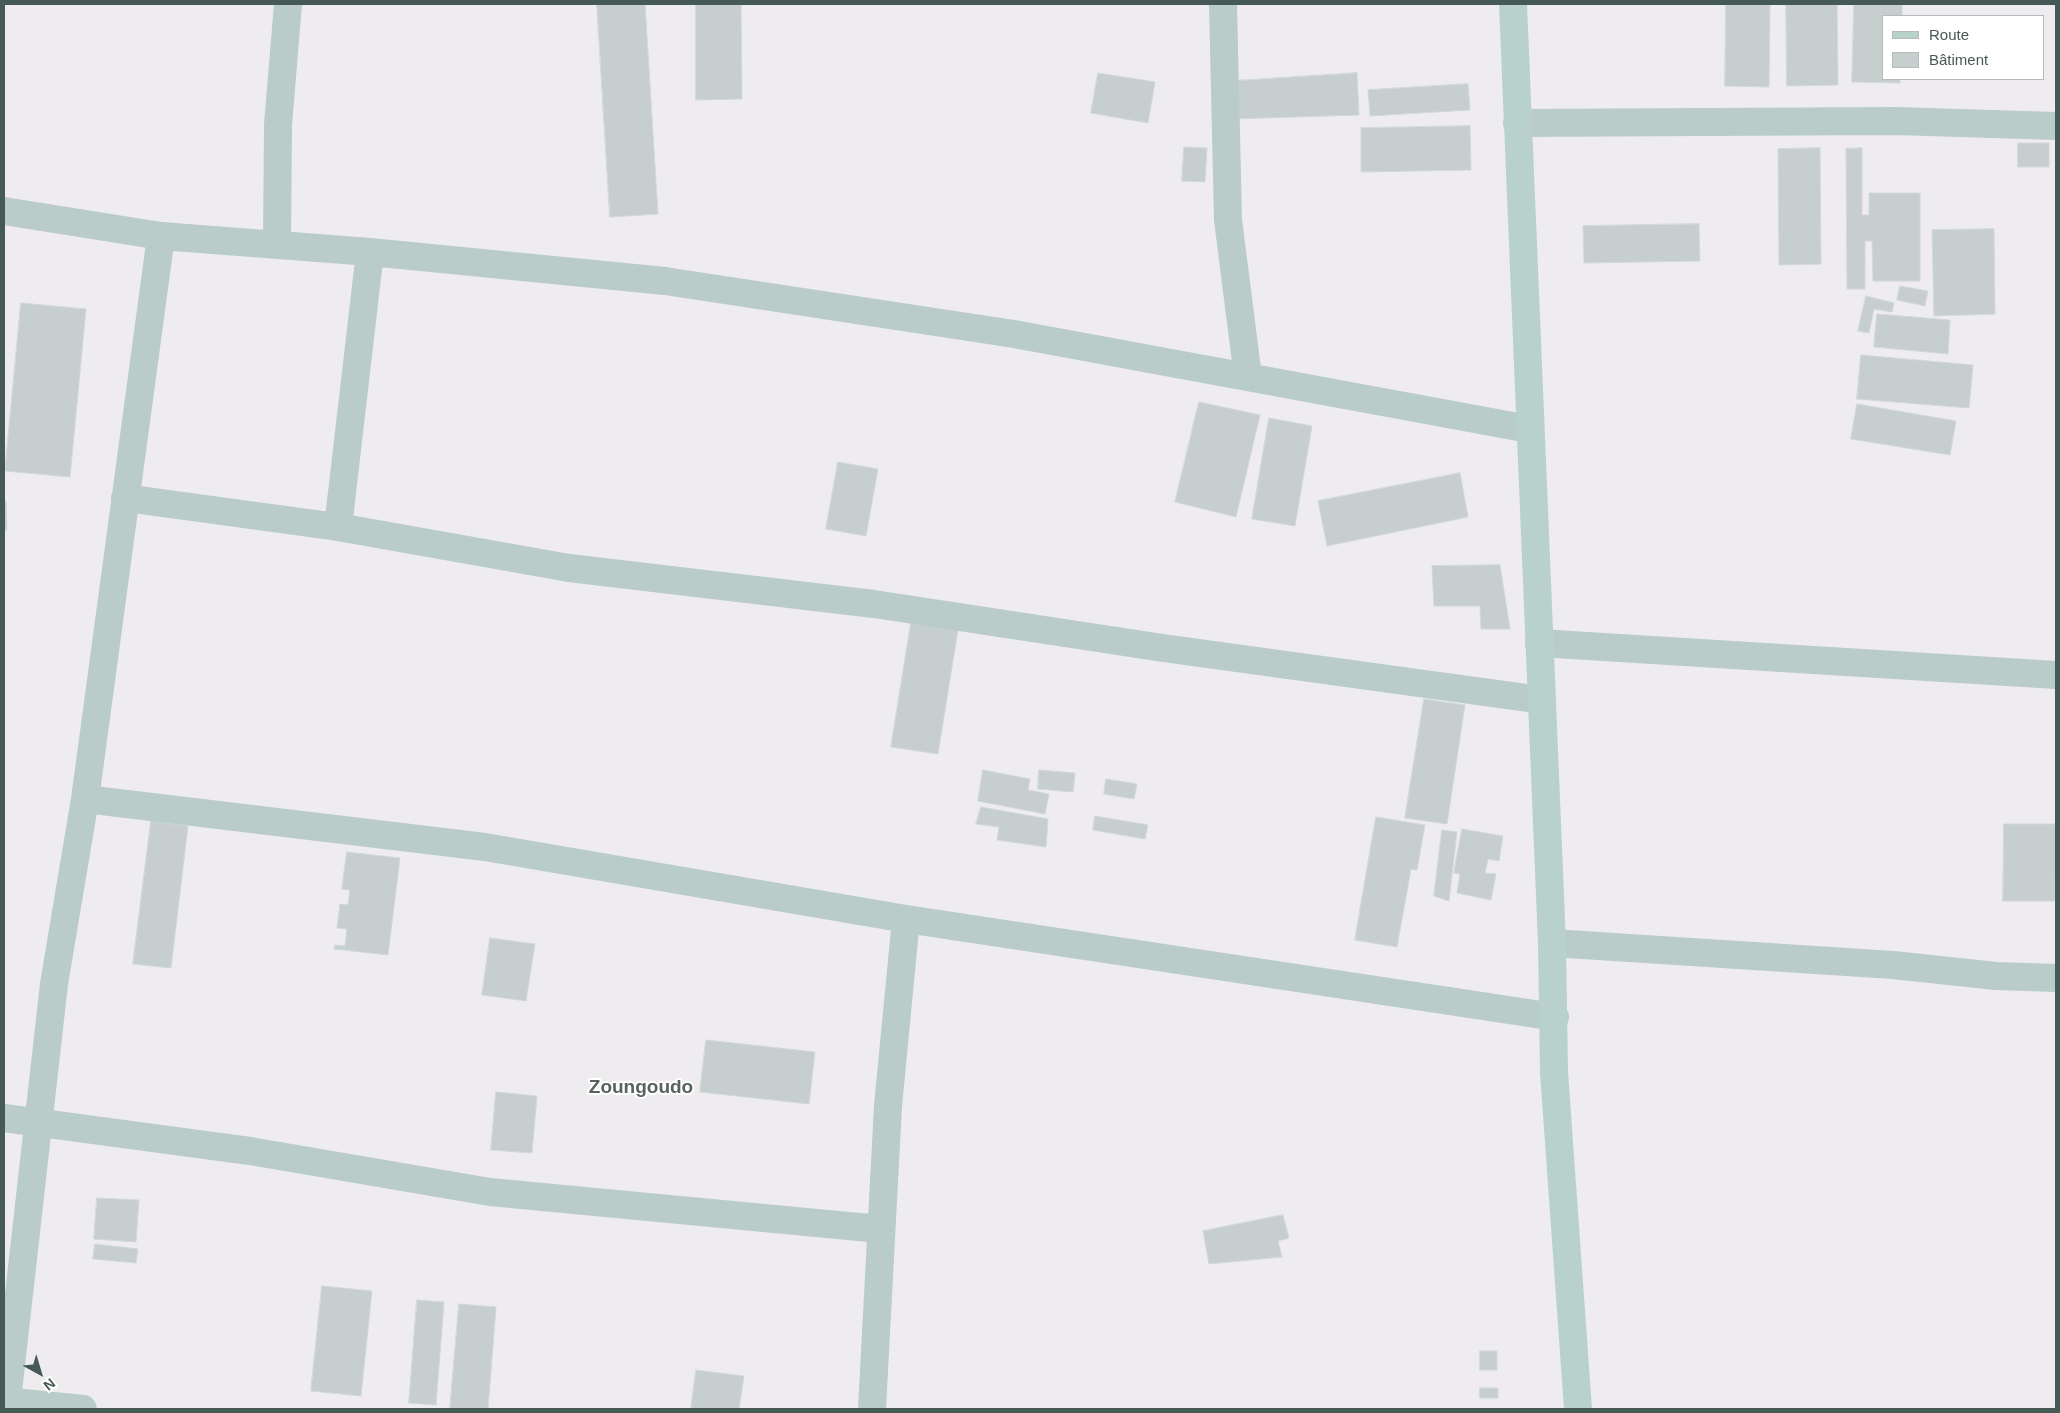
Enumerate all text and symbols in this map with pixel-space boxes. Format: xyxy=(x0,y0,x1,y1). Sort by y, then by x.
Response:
legend xyxy=(1882,15,2045,80)
text: Route xyxy=(1929,26,1969,43)
text: Bâtiment xyxy=(1929,51,1988,68)
district label: Zoungoudo xyxy=(589,1077,693,1099)
north arrow xyxy=(15,1348,65,1398)
text: N xyxy=(40,1375,58,1394)

